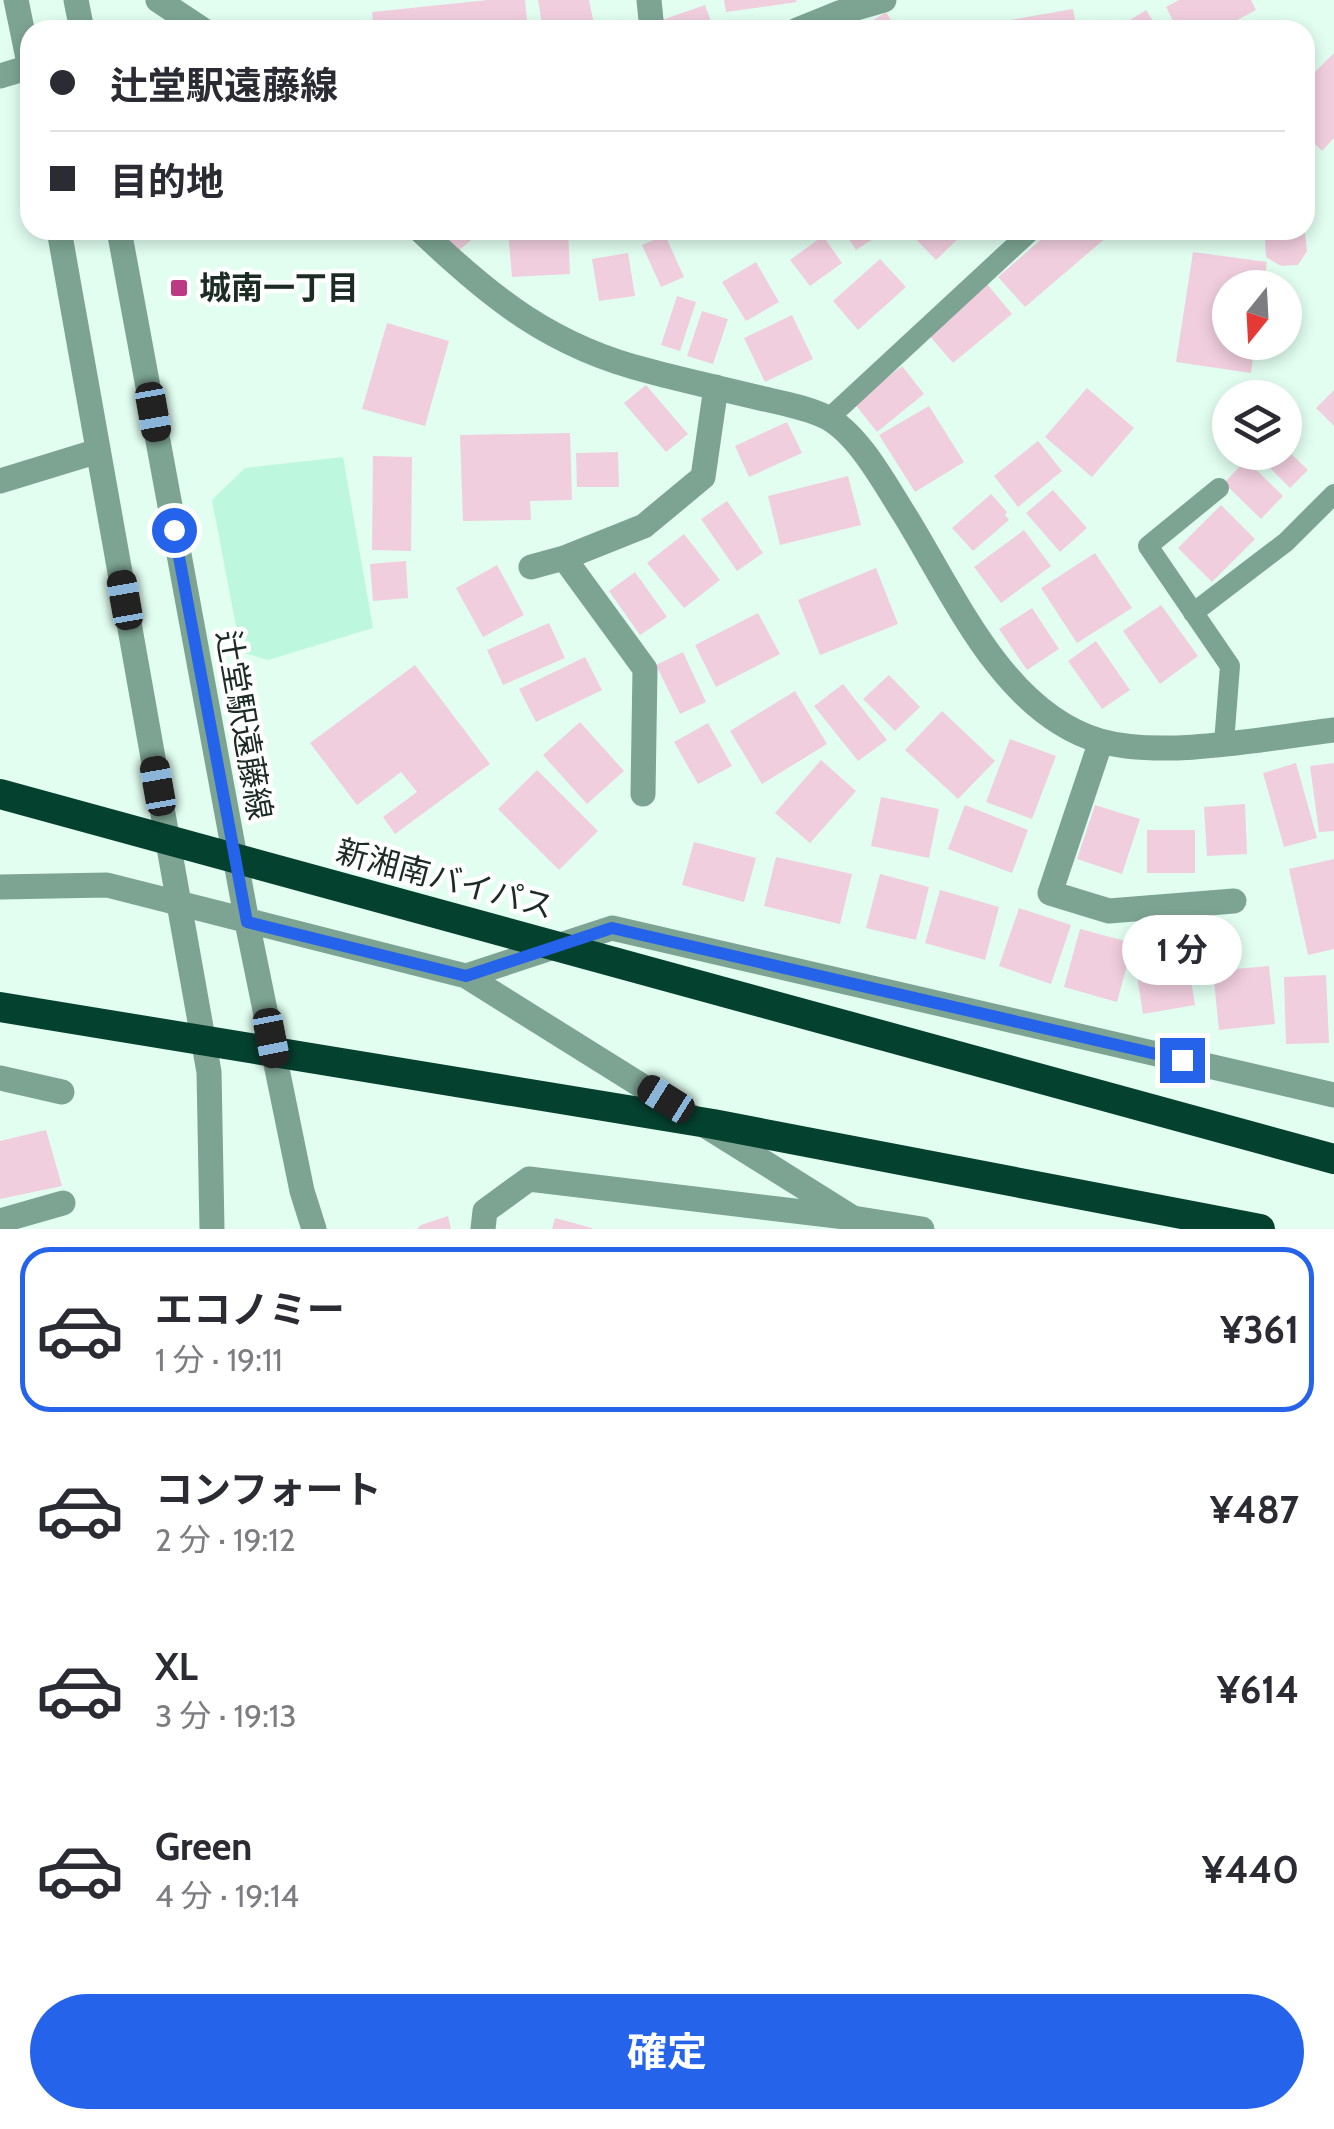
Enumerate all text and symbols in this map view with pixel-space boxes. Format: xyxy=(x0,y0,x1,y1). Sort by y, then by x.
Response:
text: 辻堂駅遠藤線 xyxy=(110,62,338,109)
text: 目的地 xyxy=(110,158,224,205)
place label: 城南一丁目 xyxy=(199,268,359,307)
north arrow xyxy=(1212,270,1302,360)
map controls xyxy=(1212,270,1302,470)
marker: 城南一丁目 xyxy=(168,277,190,299)
car xyxy=(133,380,173,444)
button: layers xyxy=(1212,380,1302,470)
route start xyxy=(152,508,197,553)
car xyxy=(105,568,145,632)
street label: 辻堂駅遠藤線 xyxy=(209,627,280,823)
car xyxy=(138,754,178,818)
street label: 新湘南バイパス xyxy=(332,831,558,926)
callout: 1 分 xyxy=(1122,915,1242,985)
text: 1 分 xyxy=(1156,930,1208,969)
car xyxy=(251,1006,291,1070)
route end xyxy=(1160,1038,1205,1083)
car xyxy=(633,1070,699,1128)
icon: car xyxy=(35,1285,125,1375)
text: エコノミー xyxy=(155,1286,345,1333)
text: ¥361 xyxy=(1220,1306,1299,1353)
text: 1 分 · 19:11 xyxy=(155,1340,283,1379)
icon: car xyxy=(35,1465,125,1555)
text: コンフォート xyxy=(155,1466,382,1513)
text: ¥487 xyxy=(1210,1486,1299,1533)
text: 2 分 · 19:12 xyxy=(155,1520,295,1559)
text: XL xyxy=(155,1643,198,1690)
icon: car xyxy=(35,1645,125,1735)
text: ¥614 xyxy=(1217,1666,1299,1713)
text: 3 分 · 19:13 xyxy=(155,1696,297,1735)
text: Green xyxy=(155,1823,252,1870)
icon: car xyxy=(35,1825,125,1915)
text: ¥440 xyxy=(1202,1846,1299,1893)
text: 4 分 · 19:14 xyxy=(155,1876,299,1915)
button: 確定 xyxy=(30,1994,1304,2109)

